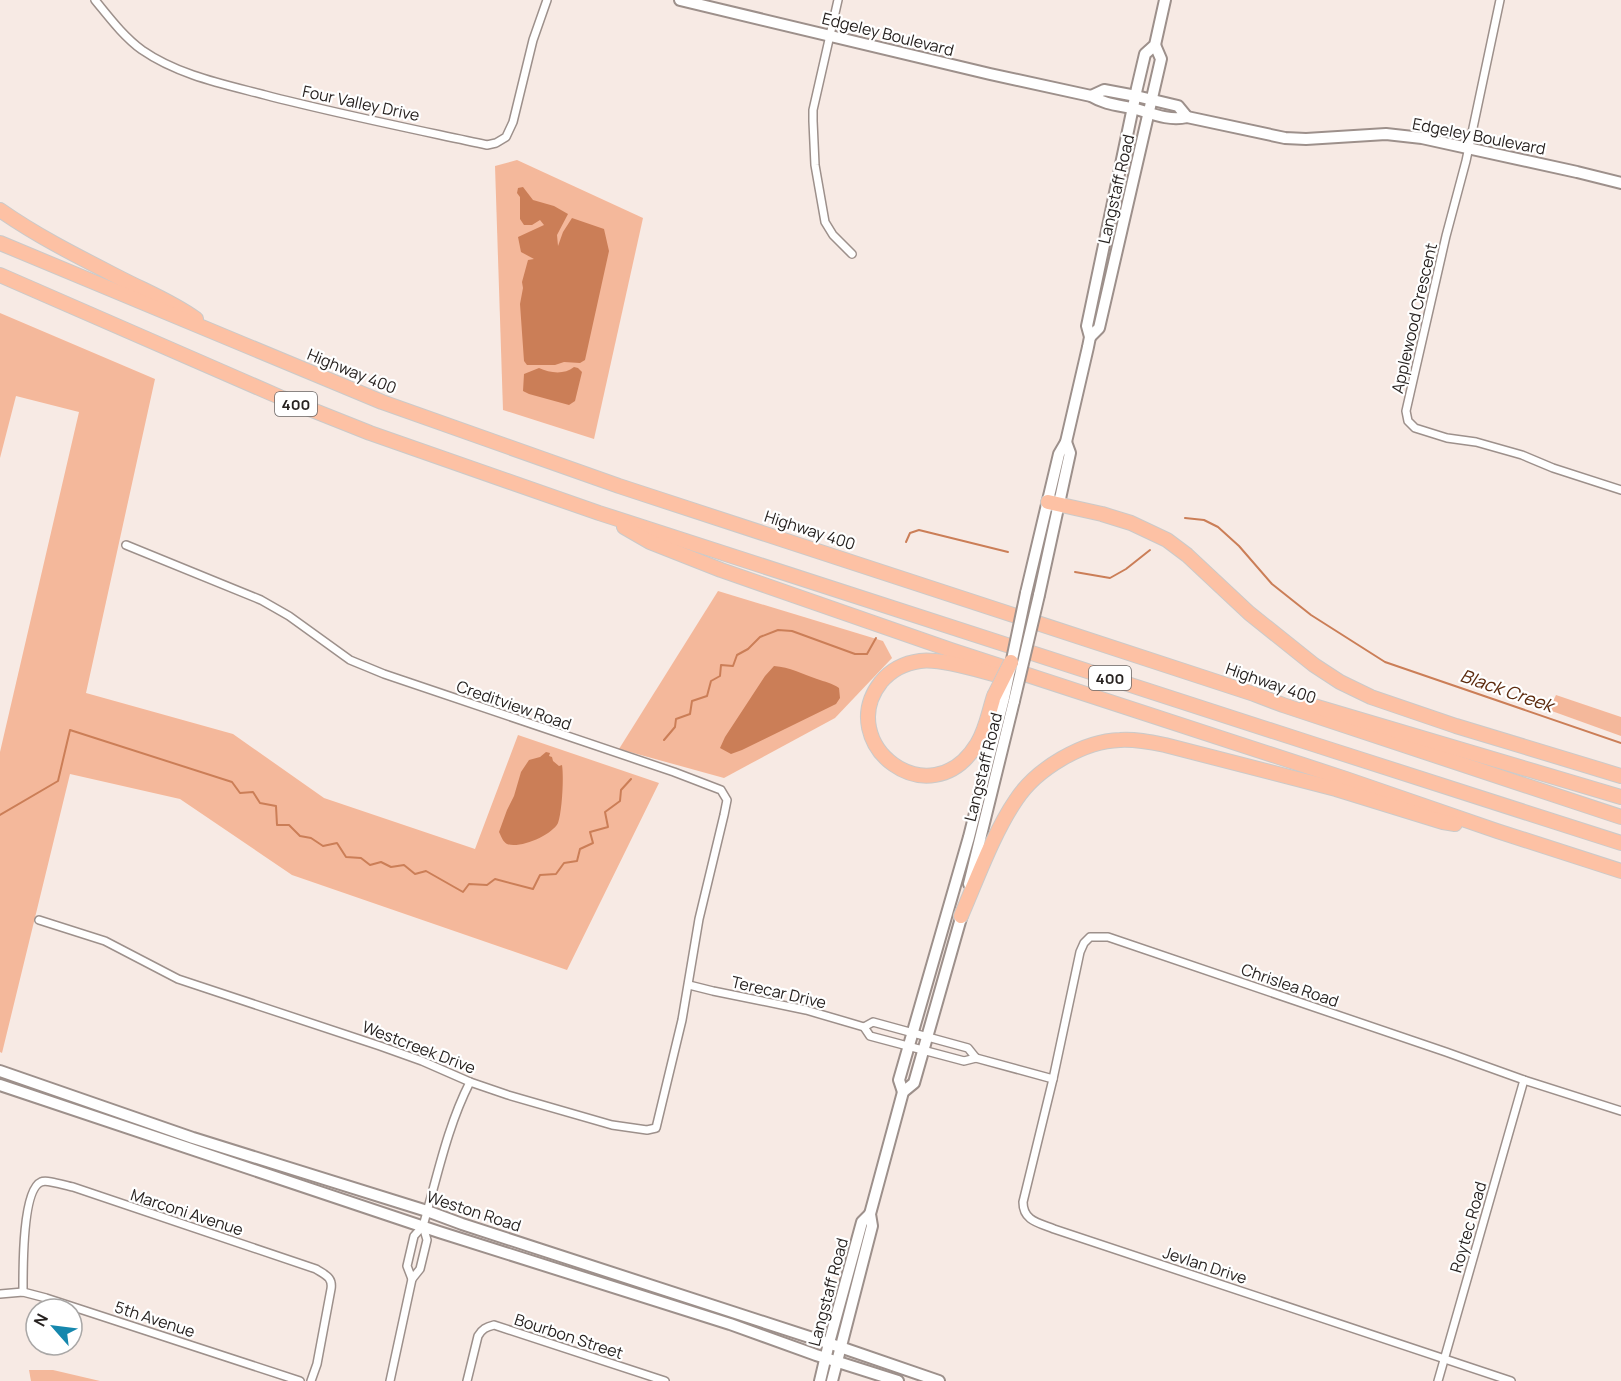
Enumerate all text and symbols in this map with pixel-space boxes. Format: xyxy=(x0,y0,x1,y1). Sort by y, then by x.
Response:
street label: Edgeley Boulevard xyxy=(820,7,956,61)
street label: Four Valley Drive xyxy=(300,80,422,126)
street label: Edgeley Boulevard xyxy=(1411,112,1547,160)
street label: Langstaff Road xyxy=(1093,132,1139,246)
street label: Applewood Crescent xyxy=(1386,241,1442,395)
street label: Highway 400 xyxy=(304,343,400,399)
road number: 400 xyxy=(275,392,317,416)
street label: Highway 400 xyxy=(762,505,858,555)
street label: Highway 400 xyxy=(1223,657,1319,709)
water label: Black Creek xyxy=(1457,663,1560,718)
road number: 400 xyxy=(1089,666,1131,690)
street label: Creditview Road xyxy=(454,675,574,735)
street label: Langstaff Road xyxy=(959,710,1007,824)
street label: Chrislea Road xyxy=(1238,958,1342,1012)
street label: Terecar Drive xyxy=(729,970,829,1014)
street label: Westcreek Drive xyxy=(359,1015,479,1079)
street label: Roytec Road xyxy=(1445,1179,1491,1275)
street label: Marconi Avenue xyxy=(128,1183,246,1241)
street label: Weston Road xyxy=(424,1185,524,1237)
street label: Langstaff Road xyxy=(803,1235,853,1349)
street label: Jevlan Drive xyxy=(1160,1241,1250,1289)
street label: 5th Avenue xyxy=(112,1296,198,1342)
north arrow xyxy=(24,1297,84,1357)
street label: Bourbon Street xyxy=(512,1308,626,1364)
text: N xyxy=(28,1310,53,1330)

